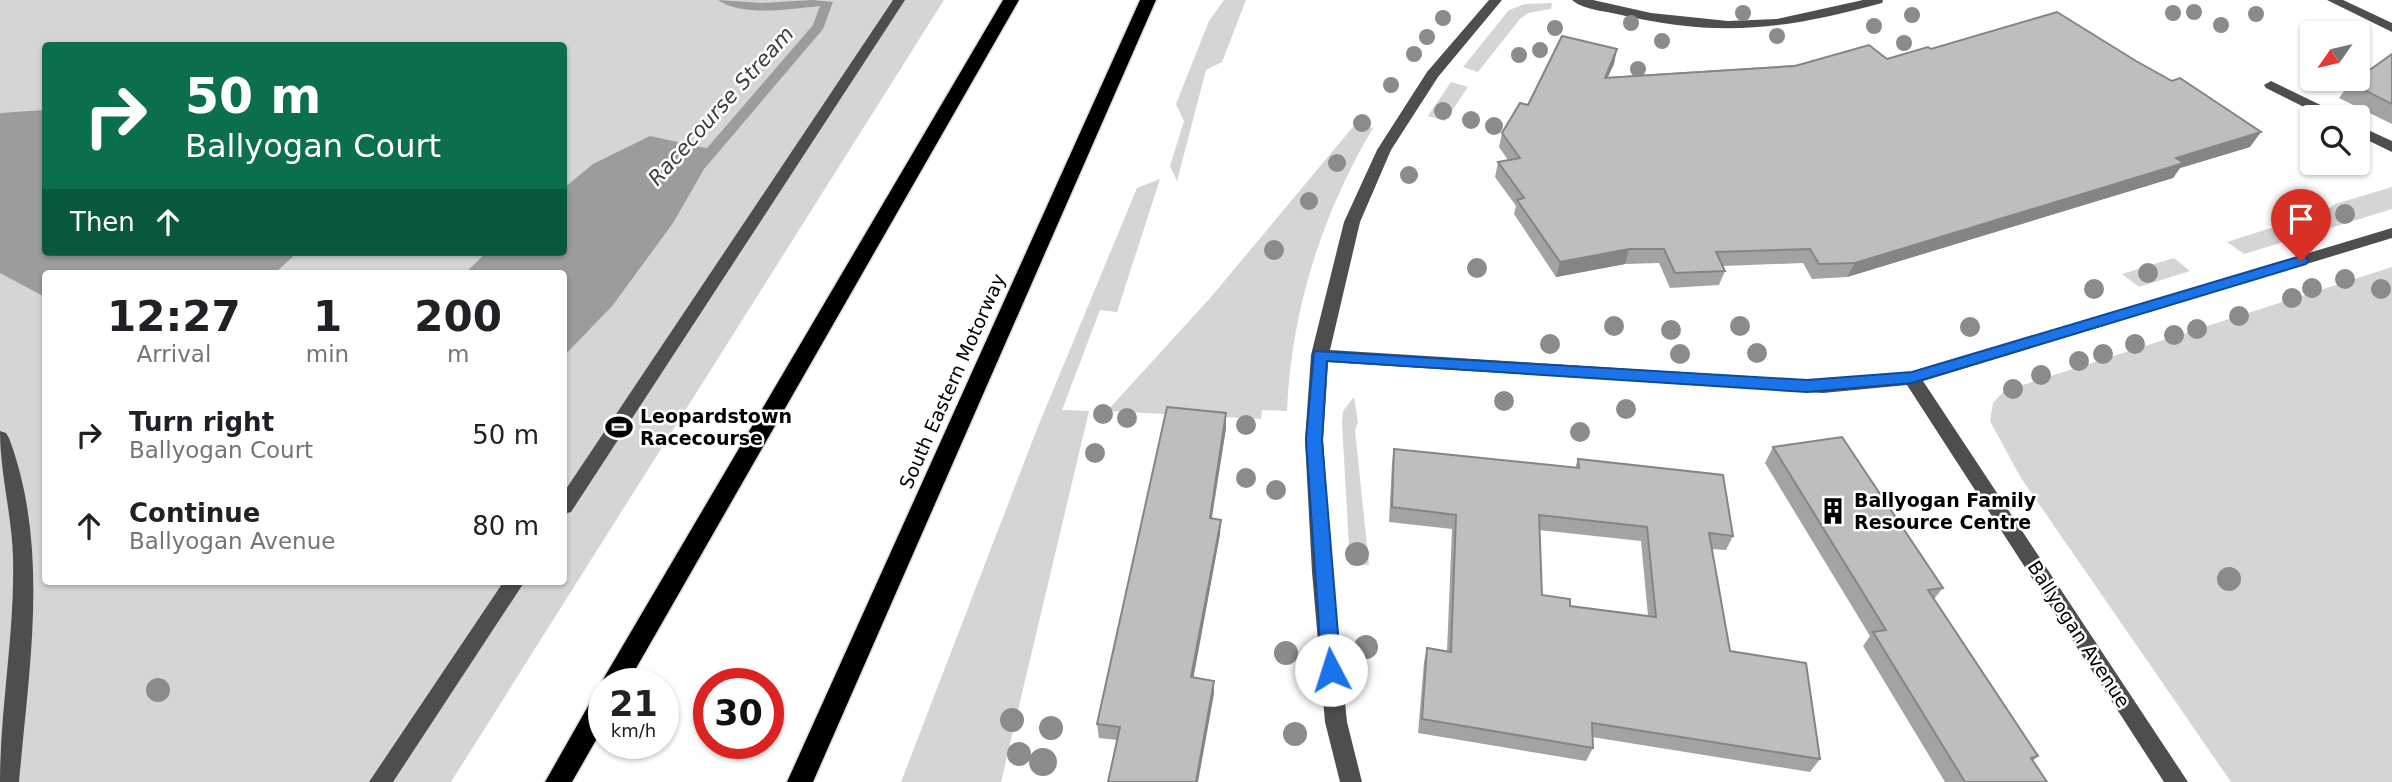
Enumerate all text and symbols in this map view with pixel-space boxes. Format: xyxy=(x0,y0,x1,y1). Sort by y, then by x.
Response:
north arrow xyxy=(2300,21,2370,91)
map controls xyxy=(2300,21,2370,175)
water label: Racecourse Stream xyxy=(643,22,799,190)
text: 50 m xyxy=(185,68,321,125)
icon: right xyxy=(70,70,161,161)
button: search xyxy=(2300,105,2370,175)
text: Ballyogan Court xyxy=(185,127,441,165)
pin xyxy=(2271,189,2331,261)
icon: arrive xyxy=(2282,200,2320,238)
icon: ahead xyxy=(149,203,187,241)
text: Then xyxy=(70,207,135,237)
street label: South Eastern Motorway xyxy=(895,270,1009,492)
text: 12:27 xyxy=(107,292,241,341)
text: 1 xyxy=(313,292,342,341)
text: 200 xyxy=(414,292,502,341)
text: Arrival xyxy=(137,341,211,367)
text: min xyxy=(306,341,349,367)
text: m xyxy=(447,341,469,367)
place label: Leopardstown Racecourse xyxy=(640,405,792,449)
text: Turn right xyxy=(129,407,274,437)
sports icon: Leopardstown Racecourse xyxy=(604,412,634,442)
icon: right xyxy=(70,416,108,454)
text: 50 m xyxy=(472,420,539,450)
text: Ballyogan Court xyxy=(129,437,313,463)
place label: Ballyogan Family Resource Centre xyxy=(1854,489,2037,533)
building icon: Ballyogan Family Resource Centre xyxy=(1818,496,1848,526)
text: Continue xyxy=(129,498,260,528)
icon: ahead xyxy=(70,507,108,545)
text: 80 m xyxy=(472,511,539,541)
text: Ballyogan Avenue xyxy=(129,528,335,554)
street label: Ballyogan Avenue xyxy=(2023,557,2135,711)
position arrow xyxy=(1294,633,1368,707)
speed limit sign: 30 xyxy=(693,668,784,759)
text: 21 xyxy=(609,684,658,724)
text: km/h xyxy=(611,720,656,741)

